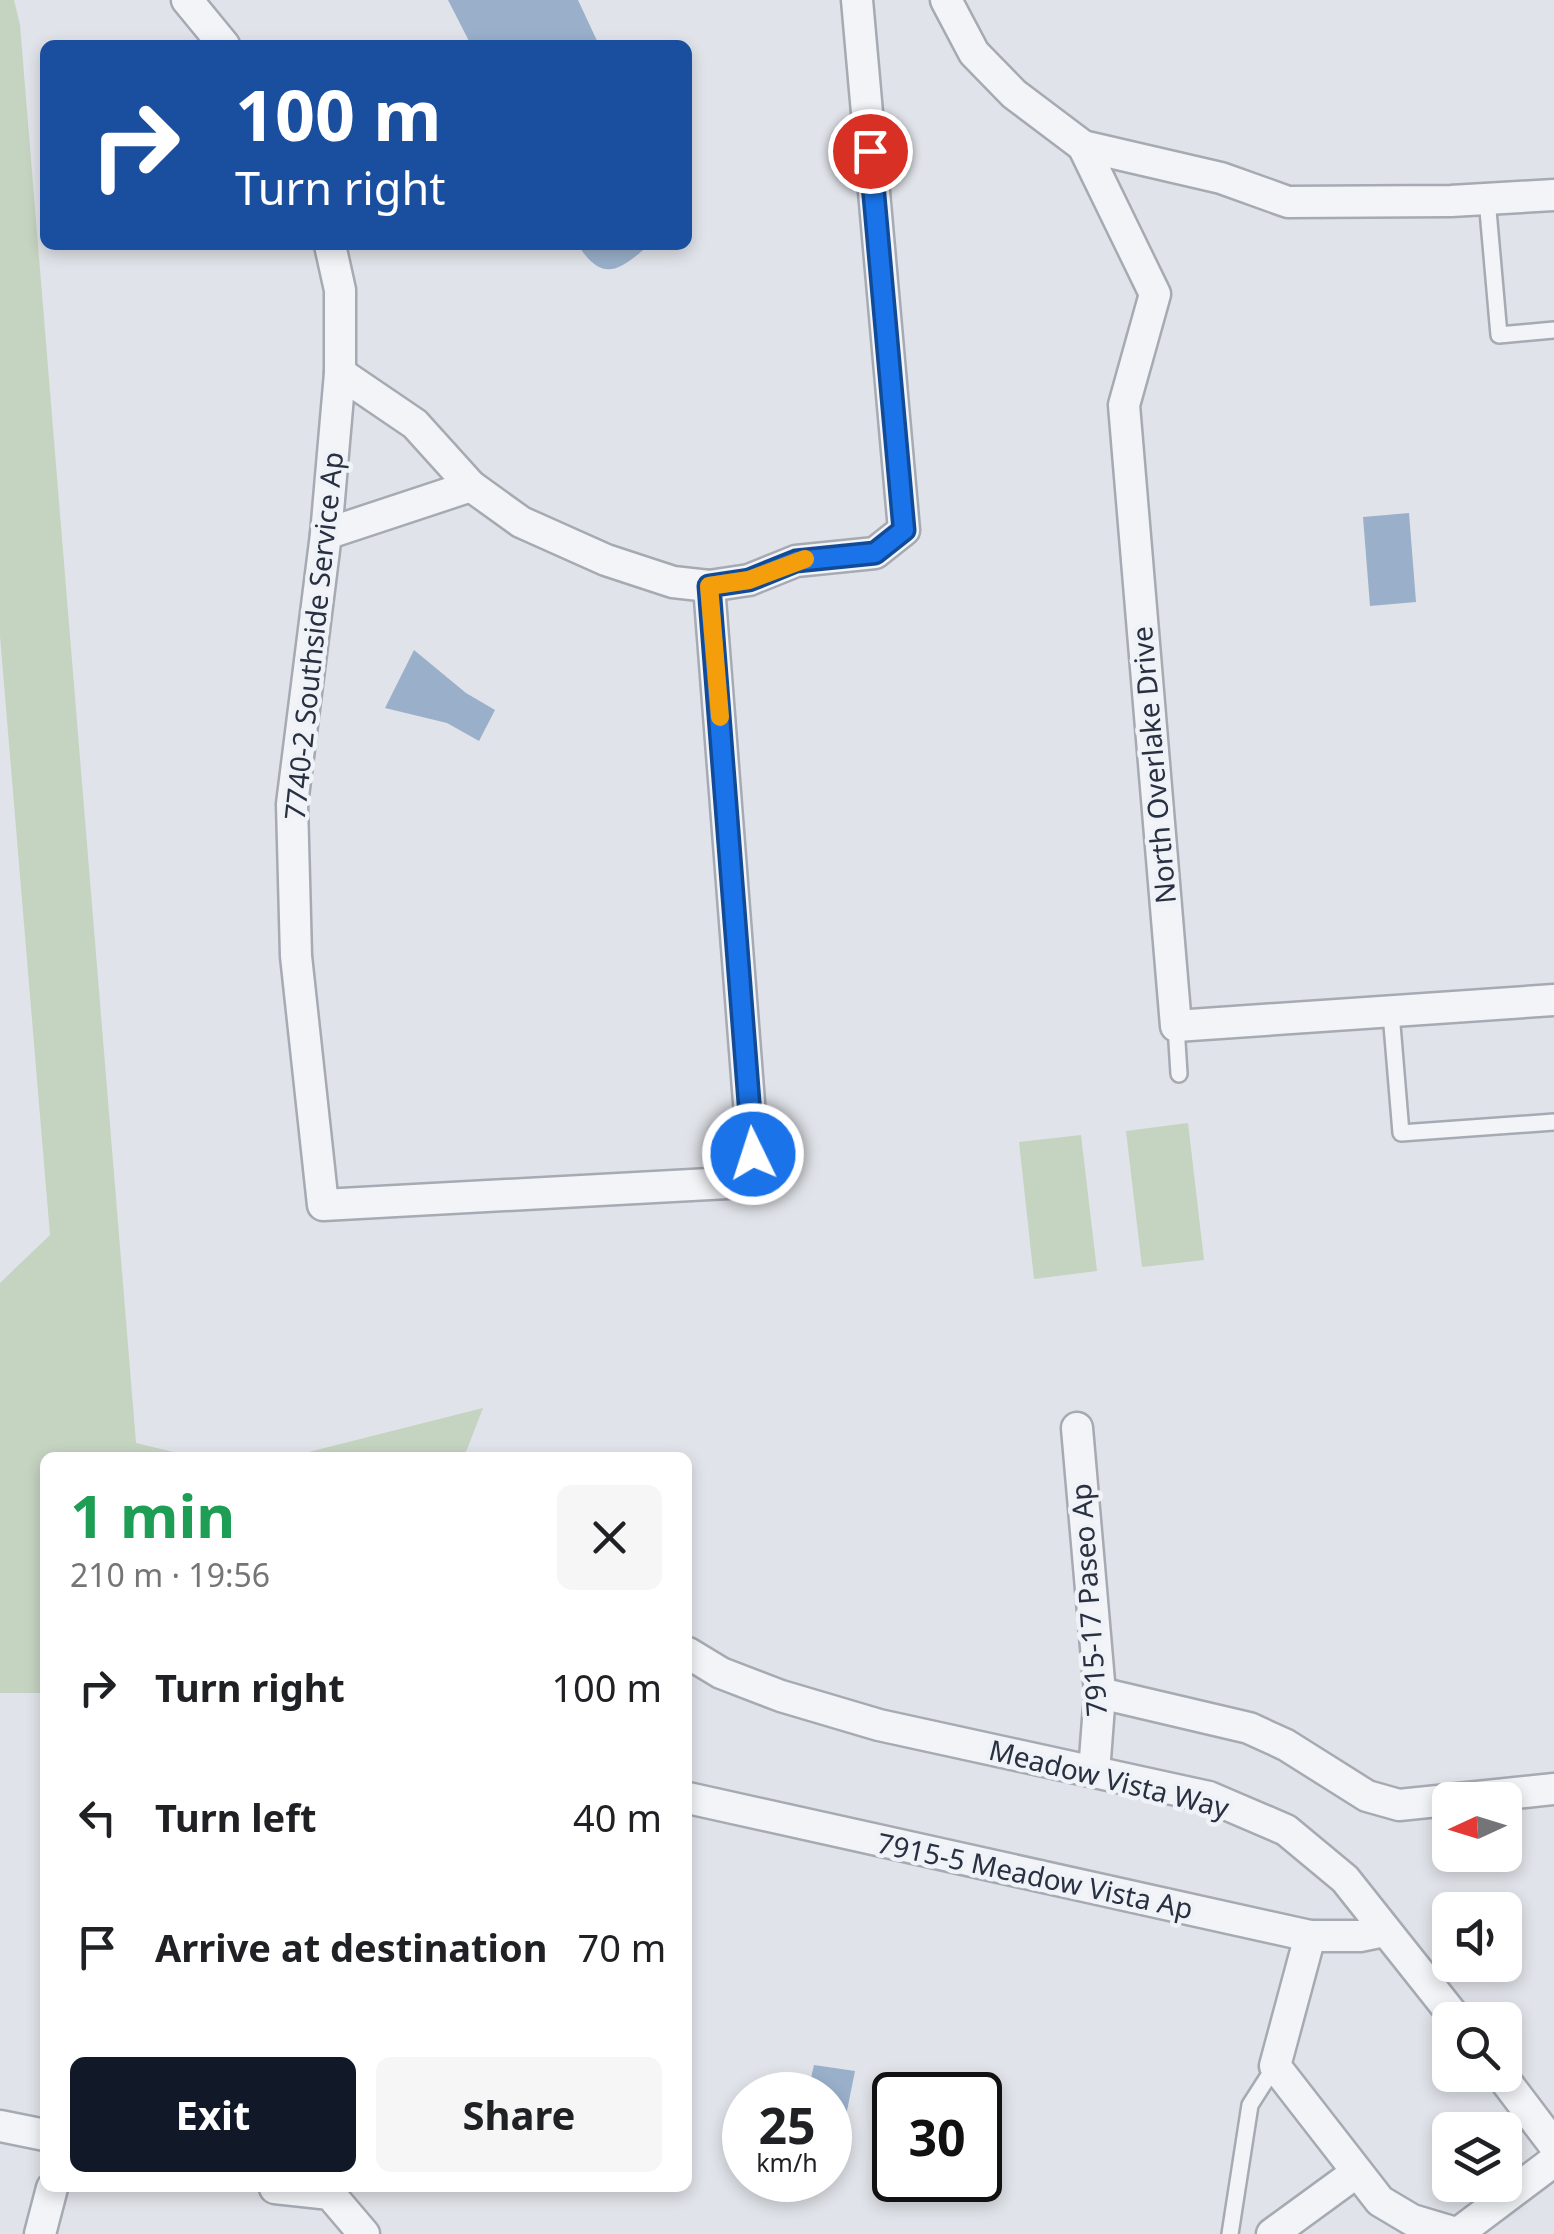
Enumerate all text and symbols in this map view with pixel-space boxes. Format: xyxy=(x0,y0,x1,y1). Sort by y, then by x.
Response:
text: 100 m xyxy=(235,66,442,162)
icon: right xyxy=(70,80,200,210)
pin xyxy=(828,109,913,194)
icon: arrive xyxy=(843,124,898,179)
text: Turn right xyxy=(235,157,446,218)
street label: 7740-2 Southside Service Ap xyxy=(275,450,351,822)
street label: North Overlake Drive xyxy=(1122,625,1184,905)
position arrow xyxy=(701,1102,805,1206)
text: 1 min xyxy=(70,1474,235,1556)
street label: 7915-17 Paseo Ap xyxy=(1061,1482,1115,1718)
button: close xyxy=(557,1485,662,1590)
text: 210 m · 19:56 xyxy=(70,1553,270,1596)
icon: right xyxy=(70,1660,125,1715)
text: Turn right xyxy=(155,1661,345,1713)
text: 100 m xyxy=(551,1661,662,1713)
street label: Meadow Vista Way xyxy=(985,1730,1234,1826)
north arrow xyxy=(1432,1782,1522,1872)
map controls xyxy=(1432,1782,1522,2202)
icon: left xyxy=(70,1790,125,1845)
text: Turn left xyxy=(155,1791,317,1843)
text: 40 m xyxy=(573,1791,662,1843)
street label: 7915-5 Meadow Vista Ap xyxy=(874,1823,1197,1927)
button: sound xyxy=(1432,1892,1522,1982)
icon: arrive xyxy=(70,1920,125,1975)
text: Arrive at destination xyxy=(155,1921,547,1973)
text: 70 m xyxy=(577,1921,666,1973)
button: search xyxy=(1432,2002,1522,2092)
button: Exit xyxy=(70,2057,356,2172)
button: Share xyxy=(376,2057,662,2172)
speed limit sign: 30 xyxy=(872,2072,1002,2202)
text: 25 xyxy=(758,2091,816,2159)
button: layers xyxy=(1432,2112,1522,2202)
text: km/h xyxy=(756,2145,818,2179)

